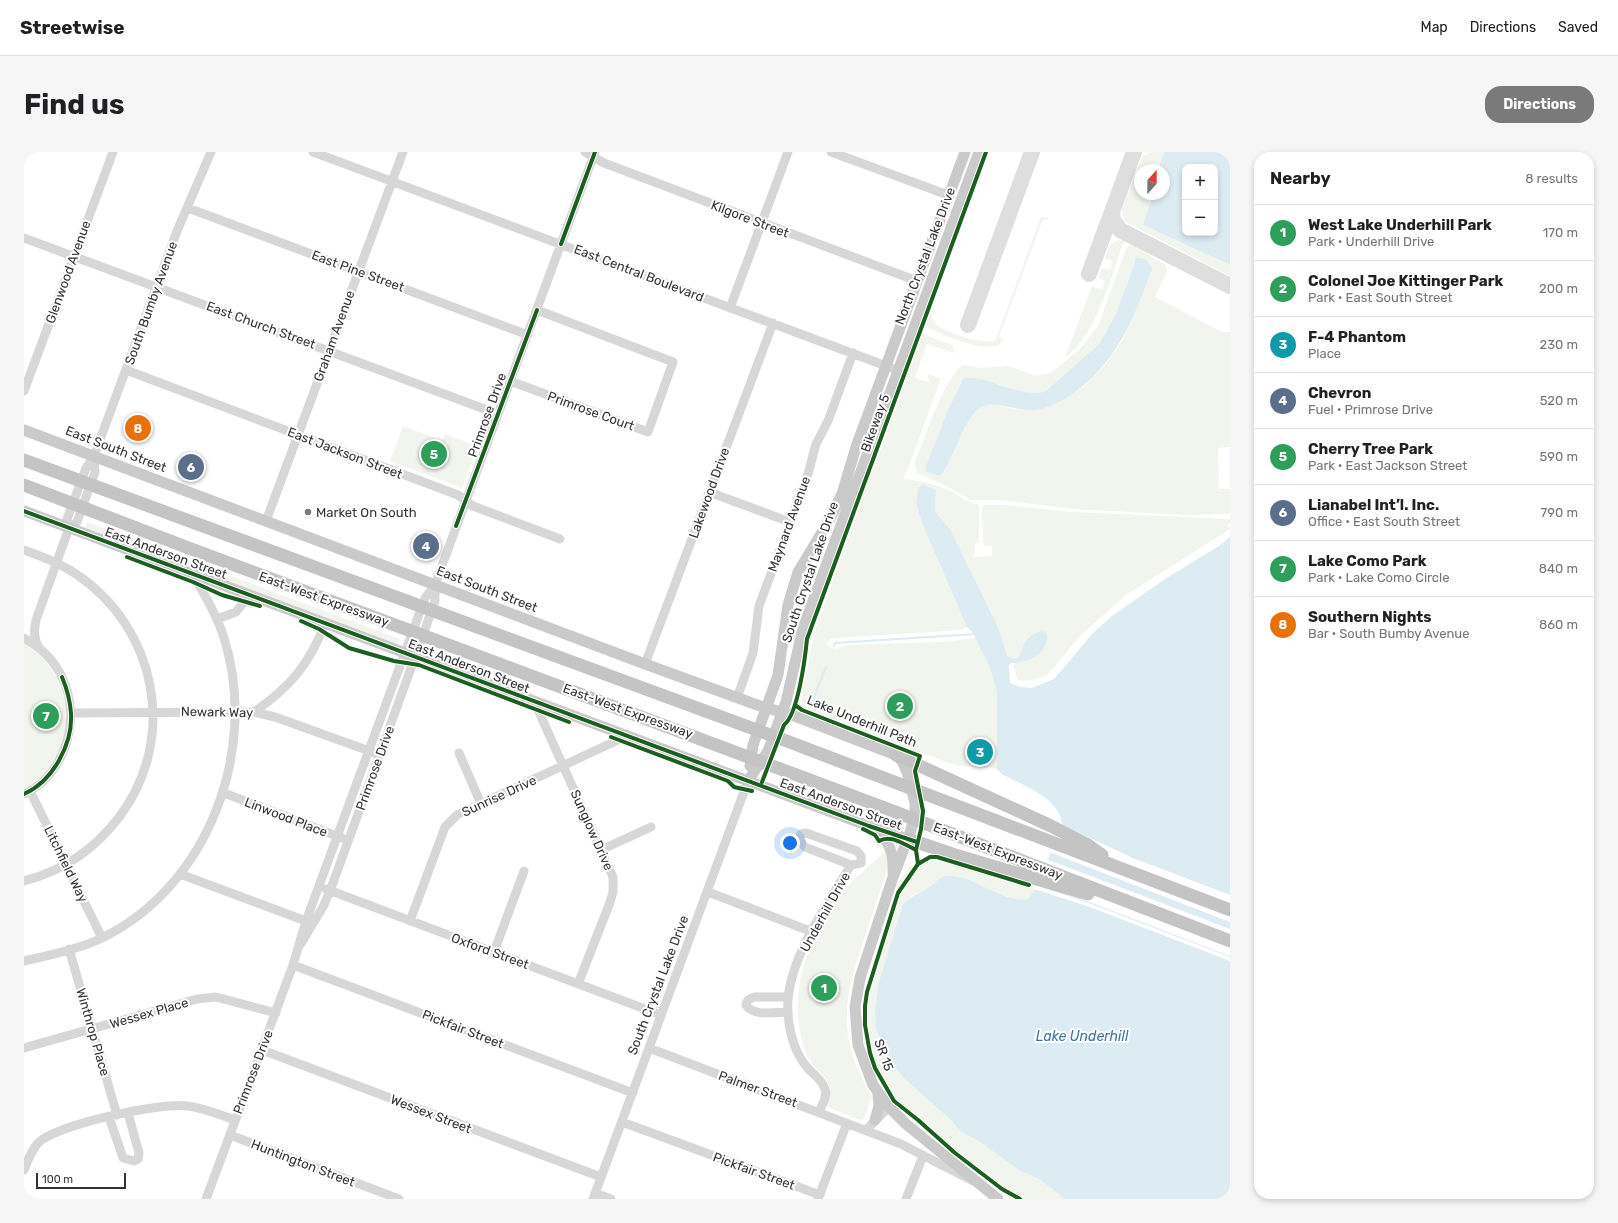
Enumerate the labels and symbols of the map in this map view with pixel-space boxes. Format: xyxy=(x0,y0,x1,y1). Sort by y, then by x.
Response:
north arrow xyxy=(1134,164,1170,200)
street label: North Crystal Lake Drive xyxy=(892,185,958,327)
street label: Kilgore Street xyxy=(709,197,791,242)
street label: Glenwood Avenue xyxy=(42,219,94,325)
street label: South Bumby Avenue xyxy=(122,239,180,367)
street label: East Central Boulevard xyxy=(572,241,706,305)
street label: East Pine Street xyxy=(310,247,406,295)
street label: Graham Avenue xyxy=(311,288,357,384)
street label: East Church Street xyxy=(204,298,318,352)
street label: Primrose Drive xyxy=(465,371,509,459)
street label: Primrose Court xyxy=(546,388,636,434)
street label: Bikeway 5 xyxy=(858,392,892,454)
pin: 8 xyxy=(125,413,151,443)
street label: East South Street xyxy=(63,423,169,475)
street label: East Jackson Street xyxy=(285,424,405,482)
pin: 5 xyxy=(421,439,447,469)
street label: Lakewood Drive xyxy=(686,446,732,540)
pin: 6 xyxy=(178,452,204,482)
street label: Maynard Avenue xyxy=(765,474,813,574)
street label: South Crystal Lake Drive xyxy=(779,500,841,644)
place label: Market On South xyxy=(316,505,417,520)
marker: Market On South xyxy=(303,507,313,517)
street label: East Anderson Street xyxy=(103,524,229,582)
pin: 4 xyxy=(413,531,439,561)
street label: East South Street xyxy=(434,563,540,615)
street label: East-West Expressway xyxy=(257,568,391,630)
street label: East Anderson Street xyxy=(406,636,532,696)
street label: East-West Expressway xyxy=(561,680,695,742)
pin: 2 xyxy=(887,691,913,721)
street label: Lake Underhill Path xyxy=(805,692,919,750)
pin: 7 xyxy=(33,701,59,731)
street label: Newark Way xyxy=(181,704,253,720)
street label: Primrose Drive xyxy=(353,724,397,812)
pin: 3 xyxy=(967,737,993,767)
street label: Sunrise Drive xyxy=(459,772,539,820)
street label: East Anderson Street xyxy=(778,775,904,833)
street label: Sunglow Drive xyxy=(567,787,616,873)
street label: Linwood Place xyxy=(242,794,330,840)
street label: East-West Expressway xyxy=(931,819,1065,883)
street label: Litchfield Way xyxy=(41,823,91,905)
your location xyxy=(780,833,800,853)
street label: Underhill Drive xyxy=(797,870,853,954)
street label: South Crystal Lake Drive xyxy=(624,913,692,1057)
street label: Oxford Street xyxy=(449,930,531,972)
pin: 1 xyxy=(811,973,837,1003)
street label: Winthrop Place xyxy=(73,986,113,1078)
street label: Wessex Place xyxy=(108,995,190,1031)
street label: Pickfair Street xyxy=(420,1007,506,1051)
street label: Primrose Drive xyxy=(230,1028,276,1116)
water label: Lake Underhill xyxy=(1036,1028,1129,1045)
street label: SR 15 xyxy=(871,1037,897,1073)
street label: Palmer Street xyxy=(717,1068,799,1110)
street label: Wessex Street xyxy=(388,1092,474,1136)
street label: Huntington Street xyxy=(249,1136,357,1191)
street label: Pickfair Street xyxy=(711,1149,797,1193)
scale bar xyxy=(36,1171,126,1190)

